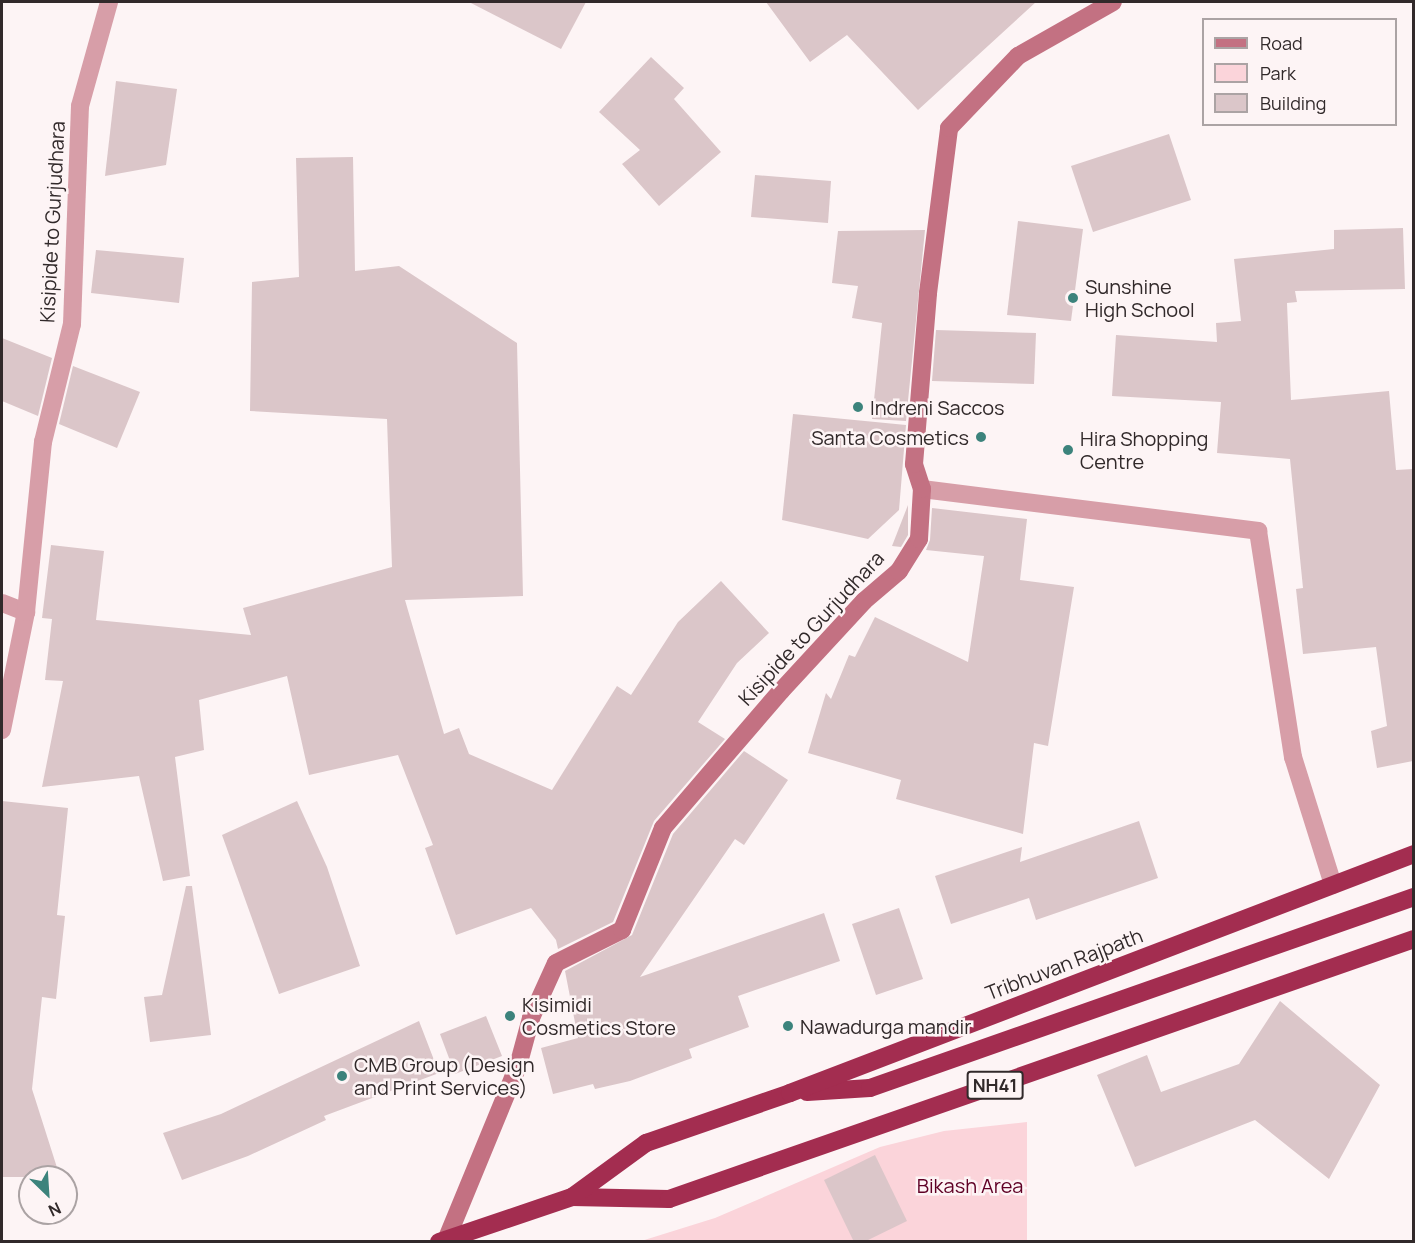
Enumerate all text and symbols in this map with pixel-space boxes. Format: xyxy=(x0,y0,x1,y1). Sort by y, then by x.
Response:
legend xyxy=(1202,18,1397,126)
text: Road xyxy=(1260,31,1303,55)
text: Park xyxy=(1260,61,1296,85)
text: Building xyxy=(1260,91,1326,115)
street label: Kisipide to Gurjudhara xyxy=(35,120,69,324)
place label: Sunshine High School xyxy=(1085,274,1195,321)
marker: Sunshine High School xyxy=(1066,291,1080,305)
place label: Indreni Saccos xyxy=(870,395,1004,419)
marker: Indreni Saccos xyxy=(851,400,865,414)
place label: Santa Cosmetics xyxy=(811,425,969,449)
place label: Hira Shopping Centre xyxy=(1080,426,1208,473)
marker: Santa Cosmetics xyxy=(974,430,988,444)
marker: Hira Shopping Centre xyxy=(1061,443,1075,457)
street label: Kisipide to Gurjudhara xyxy=(733,546,889,710)
street label: Tribhuvan Rajpath xyxy=(982,923,1146,1005)
place label: Kisimidi Cosmetics Store xyxy=(522,993,676,1040)
marker: Kisimidi Cosmetics Store xyxy=(503,1009,517,1023)
place label: Nawadurga mandir xyxy=(800,1014,971,1038)
marker: Nawadurga mandir xyxy=(781,1019,795,1033)
place label: CMB Group (Design and Print Services) xyxy=(354,1052,535,1099)
marker: CMB Group (Design and Print Services) xyxy=(335,1069,349,1083)
road number: NH41 xyxy=(966,1070,1024,1100)
north arrow xyxy=(18,1165,78,1225)
park label: Bikash Area xyxy=(917,1173,1023,1197)
text: N xyxy=(45,1197,65,1222)

